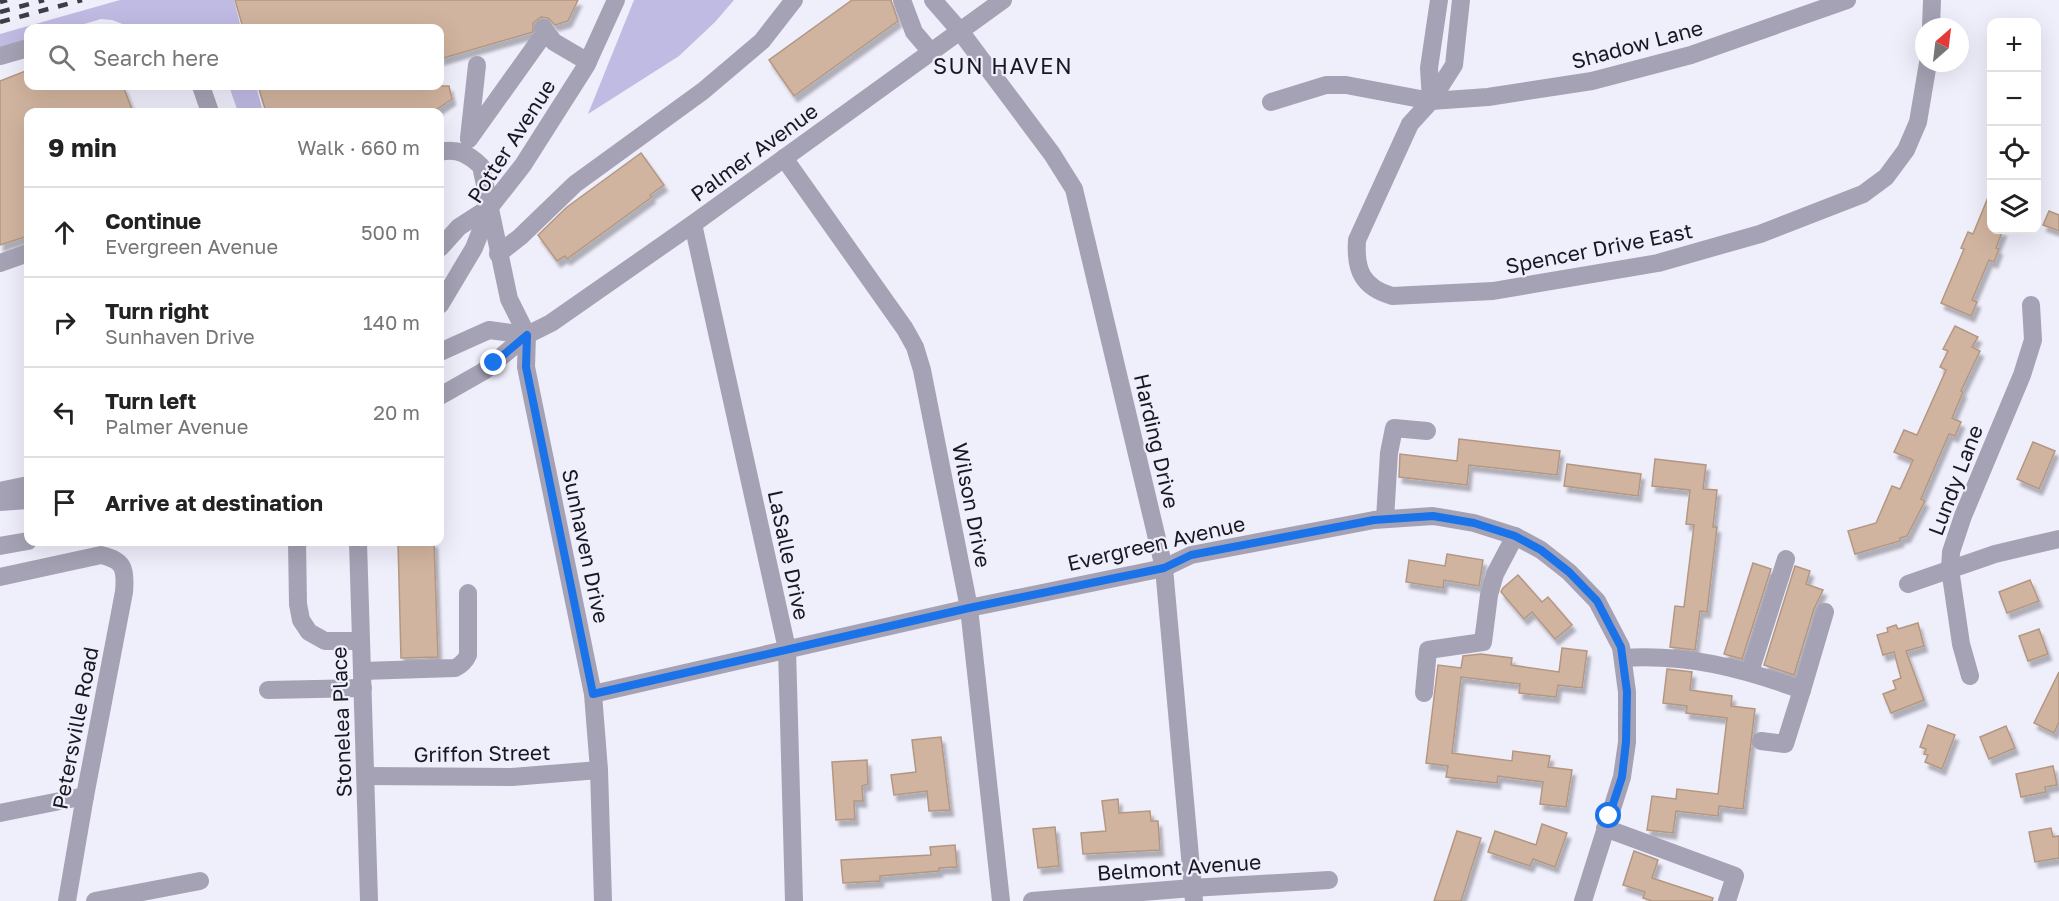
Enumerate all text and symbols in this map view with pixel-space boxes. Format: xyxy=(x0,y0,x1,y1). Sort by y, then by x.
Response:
street label: Shadow Lane xyxy=(1568,14,1706,74)
north arrow xyxy=(1915,18,1969,72)
map controls xyxy=(1987,18,2041,234)
button: + xyxy=(1987,18,2041,72)
search box xyxy=(24,24,444,90)
icon: search xyxy=(45,41,78,74)
text: Search here xyxy=(93,44,219,71)
district label: SUN HAVEN xyxy=(933,52,1073,79)
button: − xyxy=(1987,72,2041,126)
street label: Potter Avenue xyxy=(461,74,561,208)
street label: Palmer Avenue xyxy=(685,97,823,207)
button: locate xyxy=(1987,126,2041,180)
text: 9 min xyxy=(48,132,117,163)
text: Walk · 660 m xyxy=(297,135,420,159)
button: layers xyxy=(1987,180,2041,234)
text: Continue xyxy=(105,207,201,234)
icon: ahead xyxy=(48,216,81,249)
street label: Spencer Drive East xyxy=(1503,217,1695,279)
text: 500 m xyxy=(361,220,420,244)
text: Evergreen Avenue xyxy=(105,234,278,258)
text: Turn right xyxy=(105,297,209,324)
icon: right xyxy=(48,306,81,339)
text: 140 m xyxy=(363,310,420,334)
text: Sunhaven Drive xyxy=(105,324,255,348)
route end xyxy=(480,349,506,375)
street label: Harding Drive xyxy=(1129,371,1185,511)
text: Turn left xyxy=(105,387,196,414)
icon: left xyxy=(48,396,81,429)
text: 20 m xyxy=(373,400,420,424)
text: Palmer Avenue xyxy=(105,414,248,438)
street label: Lundy Lane xyxy=(1922,421,1988,539)
street label: Wilson Drive xyxy=(947,440,997,570)
street label: Sunhaven Drive xyxy=(557,466,615,626)
icon: arrive xyxy=(48,486,81,519)
street label: LaSalle Drive xyxy=(763,488,815,622)
text: Arrive at destination xyxy=(105,489,323,516)
street label: Evergreen Avenue xyxy=(1065,510,1247,576)
street label: Petersville Road xyxy=(46,644,104,812)
street label: Stonelea Place xyxy=(325,646,357,798)
street label: Griffon Street xyxy=(413,739,551,767)
route start xyxy=(1595,802,1621,828)
street label: Belmont Avenue xyxy=(1096,848,1262,886)

